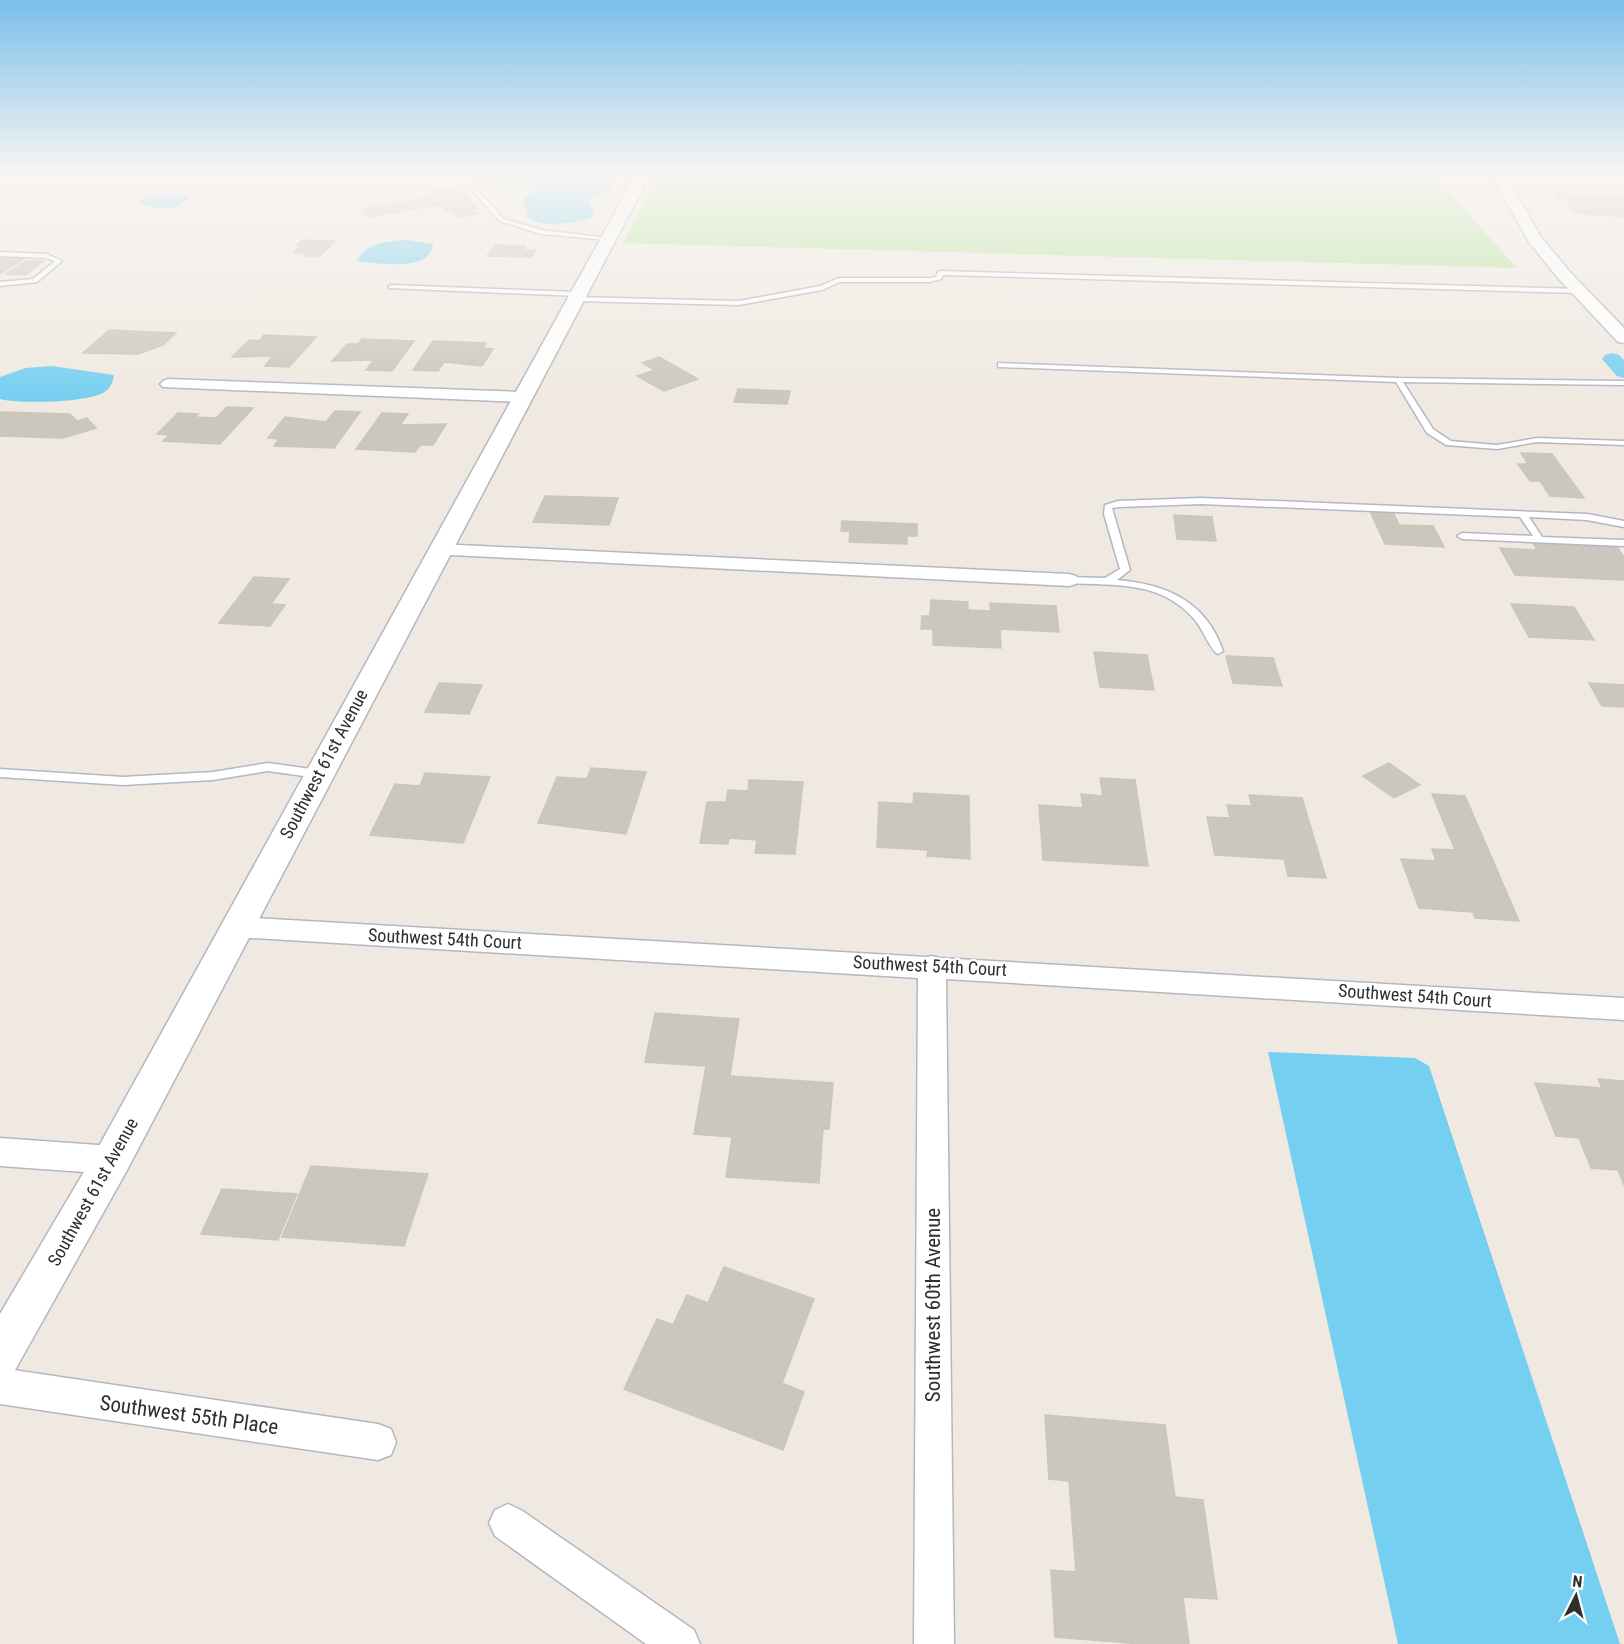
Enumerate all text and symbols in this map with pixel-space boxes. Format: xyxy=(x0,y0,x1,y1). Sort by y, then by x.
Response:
street label: Southwest 61st Avenue xyxy=(275,685,372,842)
street label: Southwest 54th Court xyxy=(368,924,522,953)
street label: Southwest 54th Court xyxy=(853,951,1007,980)
street label: Southwest 54th Court xyxy=(1337,980,1493,1011)
street label: Southwest 61st Avenue xyxy=(43,1114,142,1270)
street label: Southwest 60th Avenue xyxy=(921,1208,945,1402)
street label: Southwest 55th Place xyxy=(98,1391,280,1439)
north arrow xyxy=(1546,1566,1606,1626)
text: N xyxy=(1572,1572,1583,1592)

